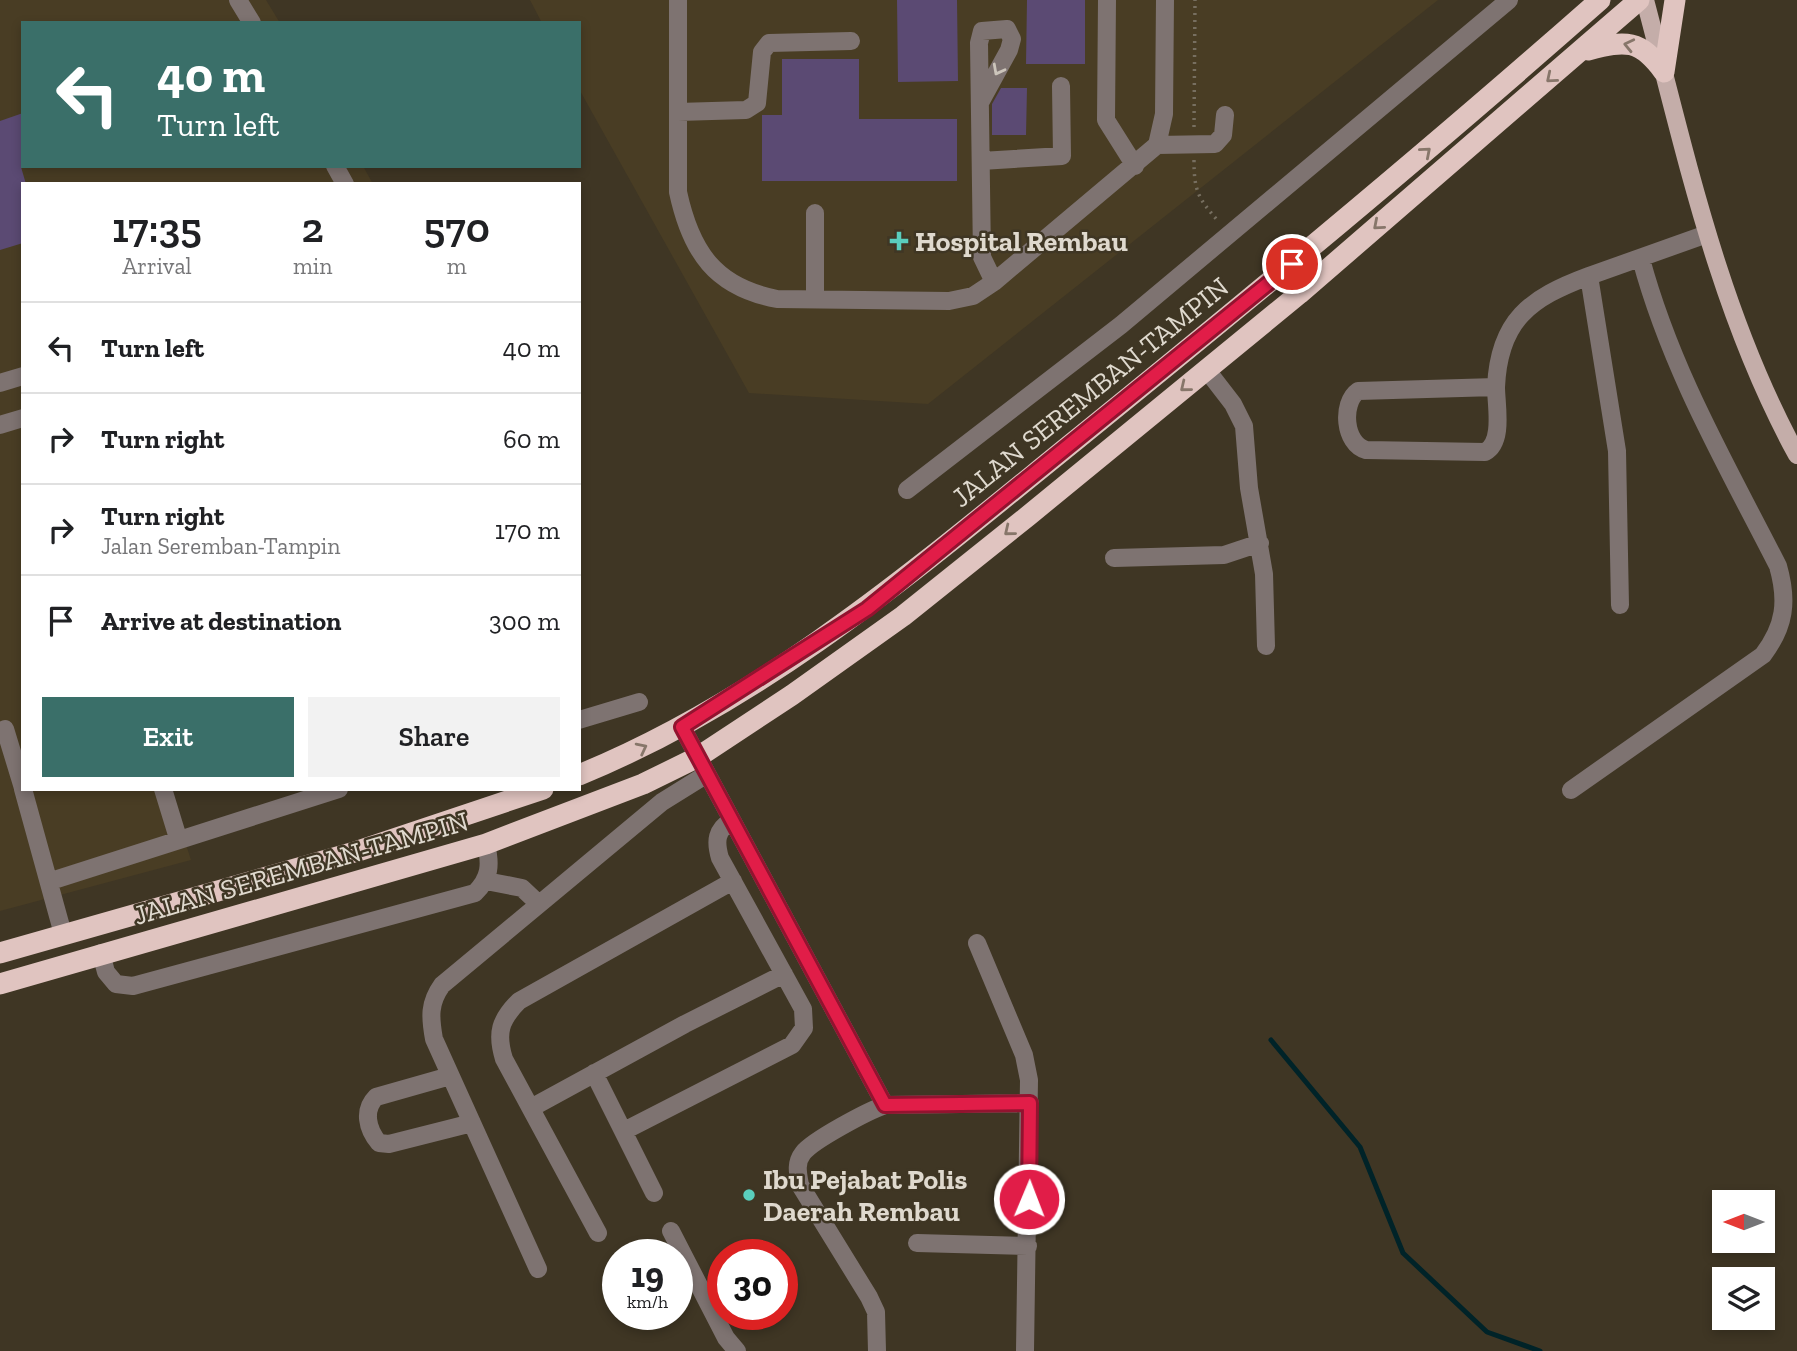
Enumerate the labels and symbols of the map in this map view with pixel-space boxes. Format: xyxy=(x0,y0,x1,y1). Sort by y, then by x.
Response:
one-way arrow xyxy=(1623,39,1635,54)
one-way arrow xyxy=(993,63,1007,75)
one-way arrow xyxy=(1546,70,1559,82)
one-way arrow xyxy=(1418,148,1431,160)
one-way arrow xyxy=(1373,217,1386,229)
place label: Hospital Rembau xyxy=(915,225,1128,258)
marker: Hospital Rembau xyxy=(889,231,909,251)
pin xyxy=(1262,234,1322,294)
street label: JALAN SEREMBAN-TAMPIN xyxy=(945,270,1235,514)
one-way arrow xyxy=(1180,379,1193,391)
one-way arrow xyxy=(1004,523,1016,536)
one-way arrow xyxy=(635,743,647,756)
street label: JALAN SEREMBAN-TAMPIN xyxy=(130,804,472,932)
position arrow xyxy=(992,1162,1066,1236)
place label: Ibu Pejabat Polis Daerah Rembau xyxy=(763,1163,967,1228)
marker: Ibu Pejabat Polis Daerah Rembau xyxy=(741,1187,757,1203)
north arrow xyxy=(1712,1190,1774,1253)
speed limit sign: 30 xyxy=(707,1239,798,1330)

